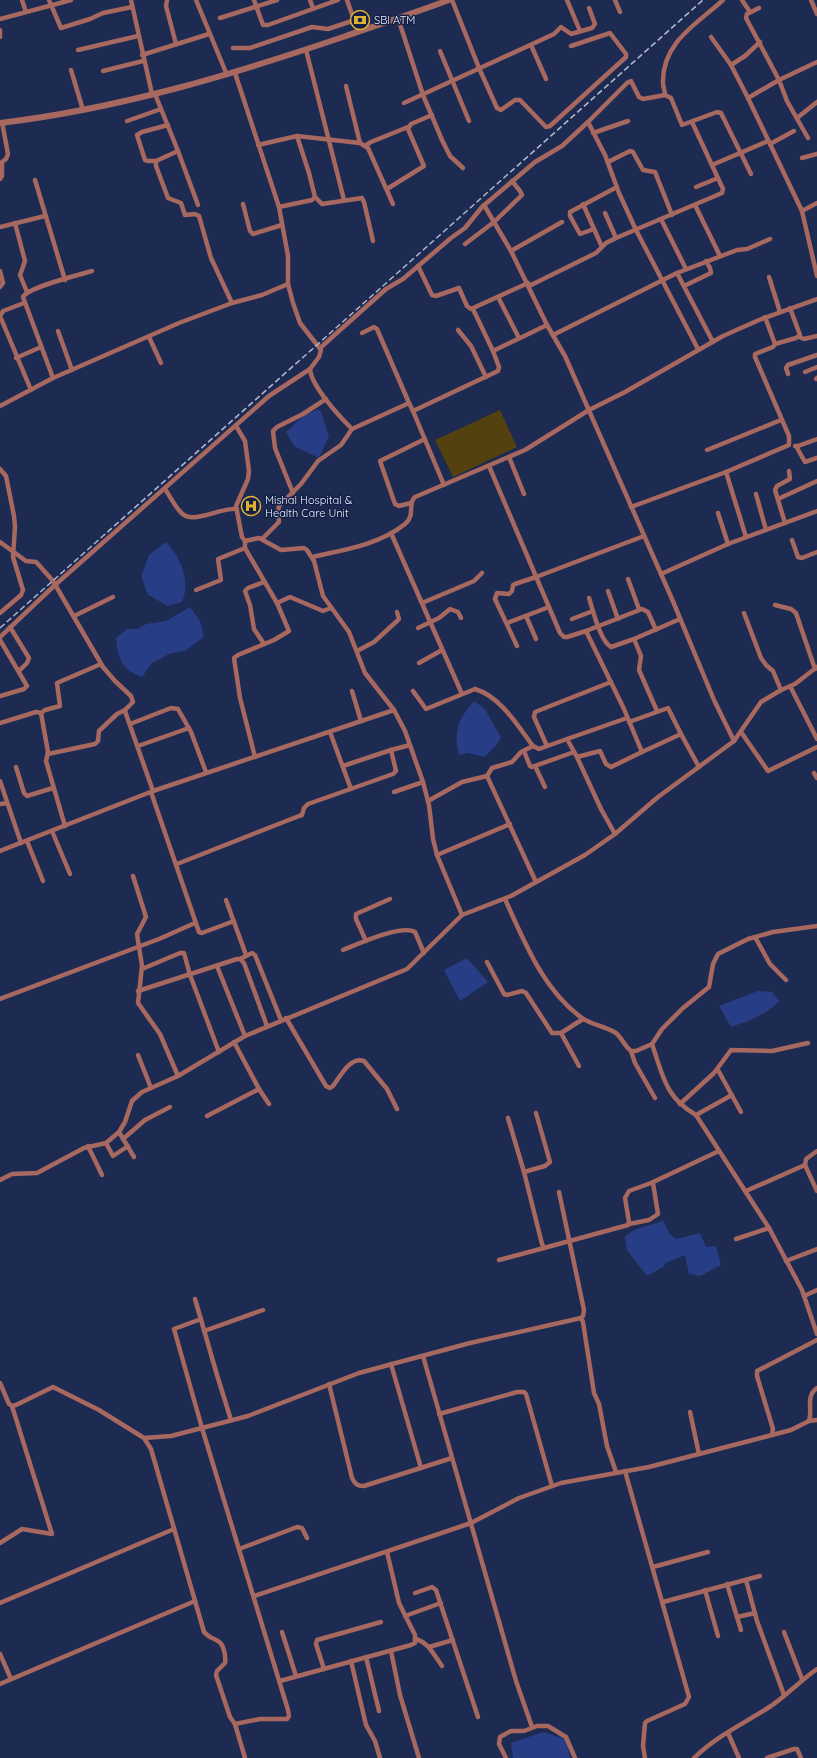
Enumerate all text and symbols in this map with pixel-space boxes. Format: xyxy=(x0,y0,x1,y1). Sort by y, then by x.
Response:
bank icon: SBI ATM xyxy=(349,9,371,31)
place label: SBI ATM xyxy=(374,13,415,27)
place label: Mishal Hospital & Health Care Unit xyxy=(265,493,353,520)
hospital icon: Mishal Hospital & Health Care Unit xyxy=(240,495,262,517)

